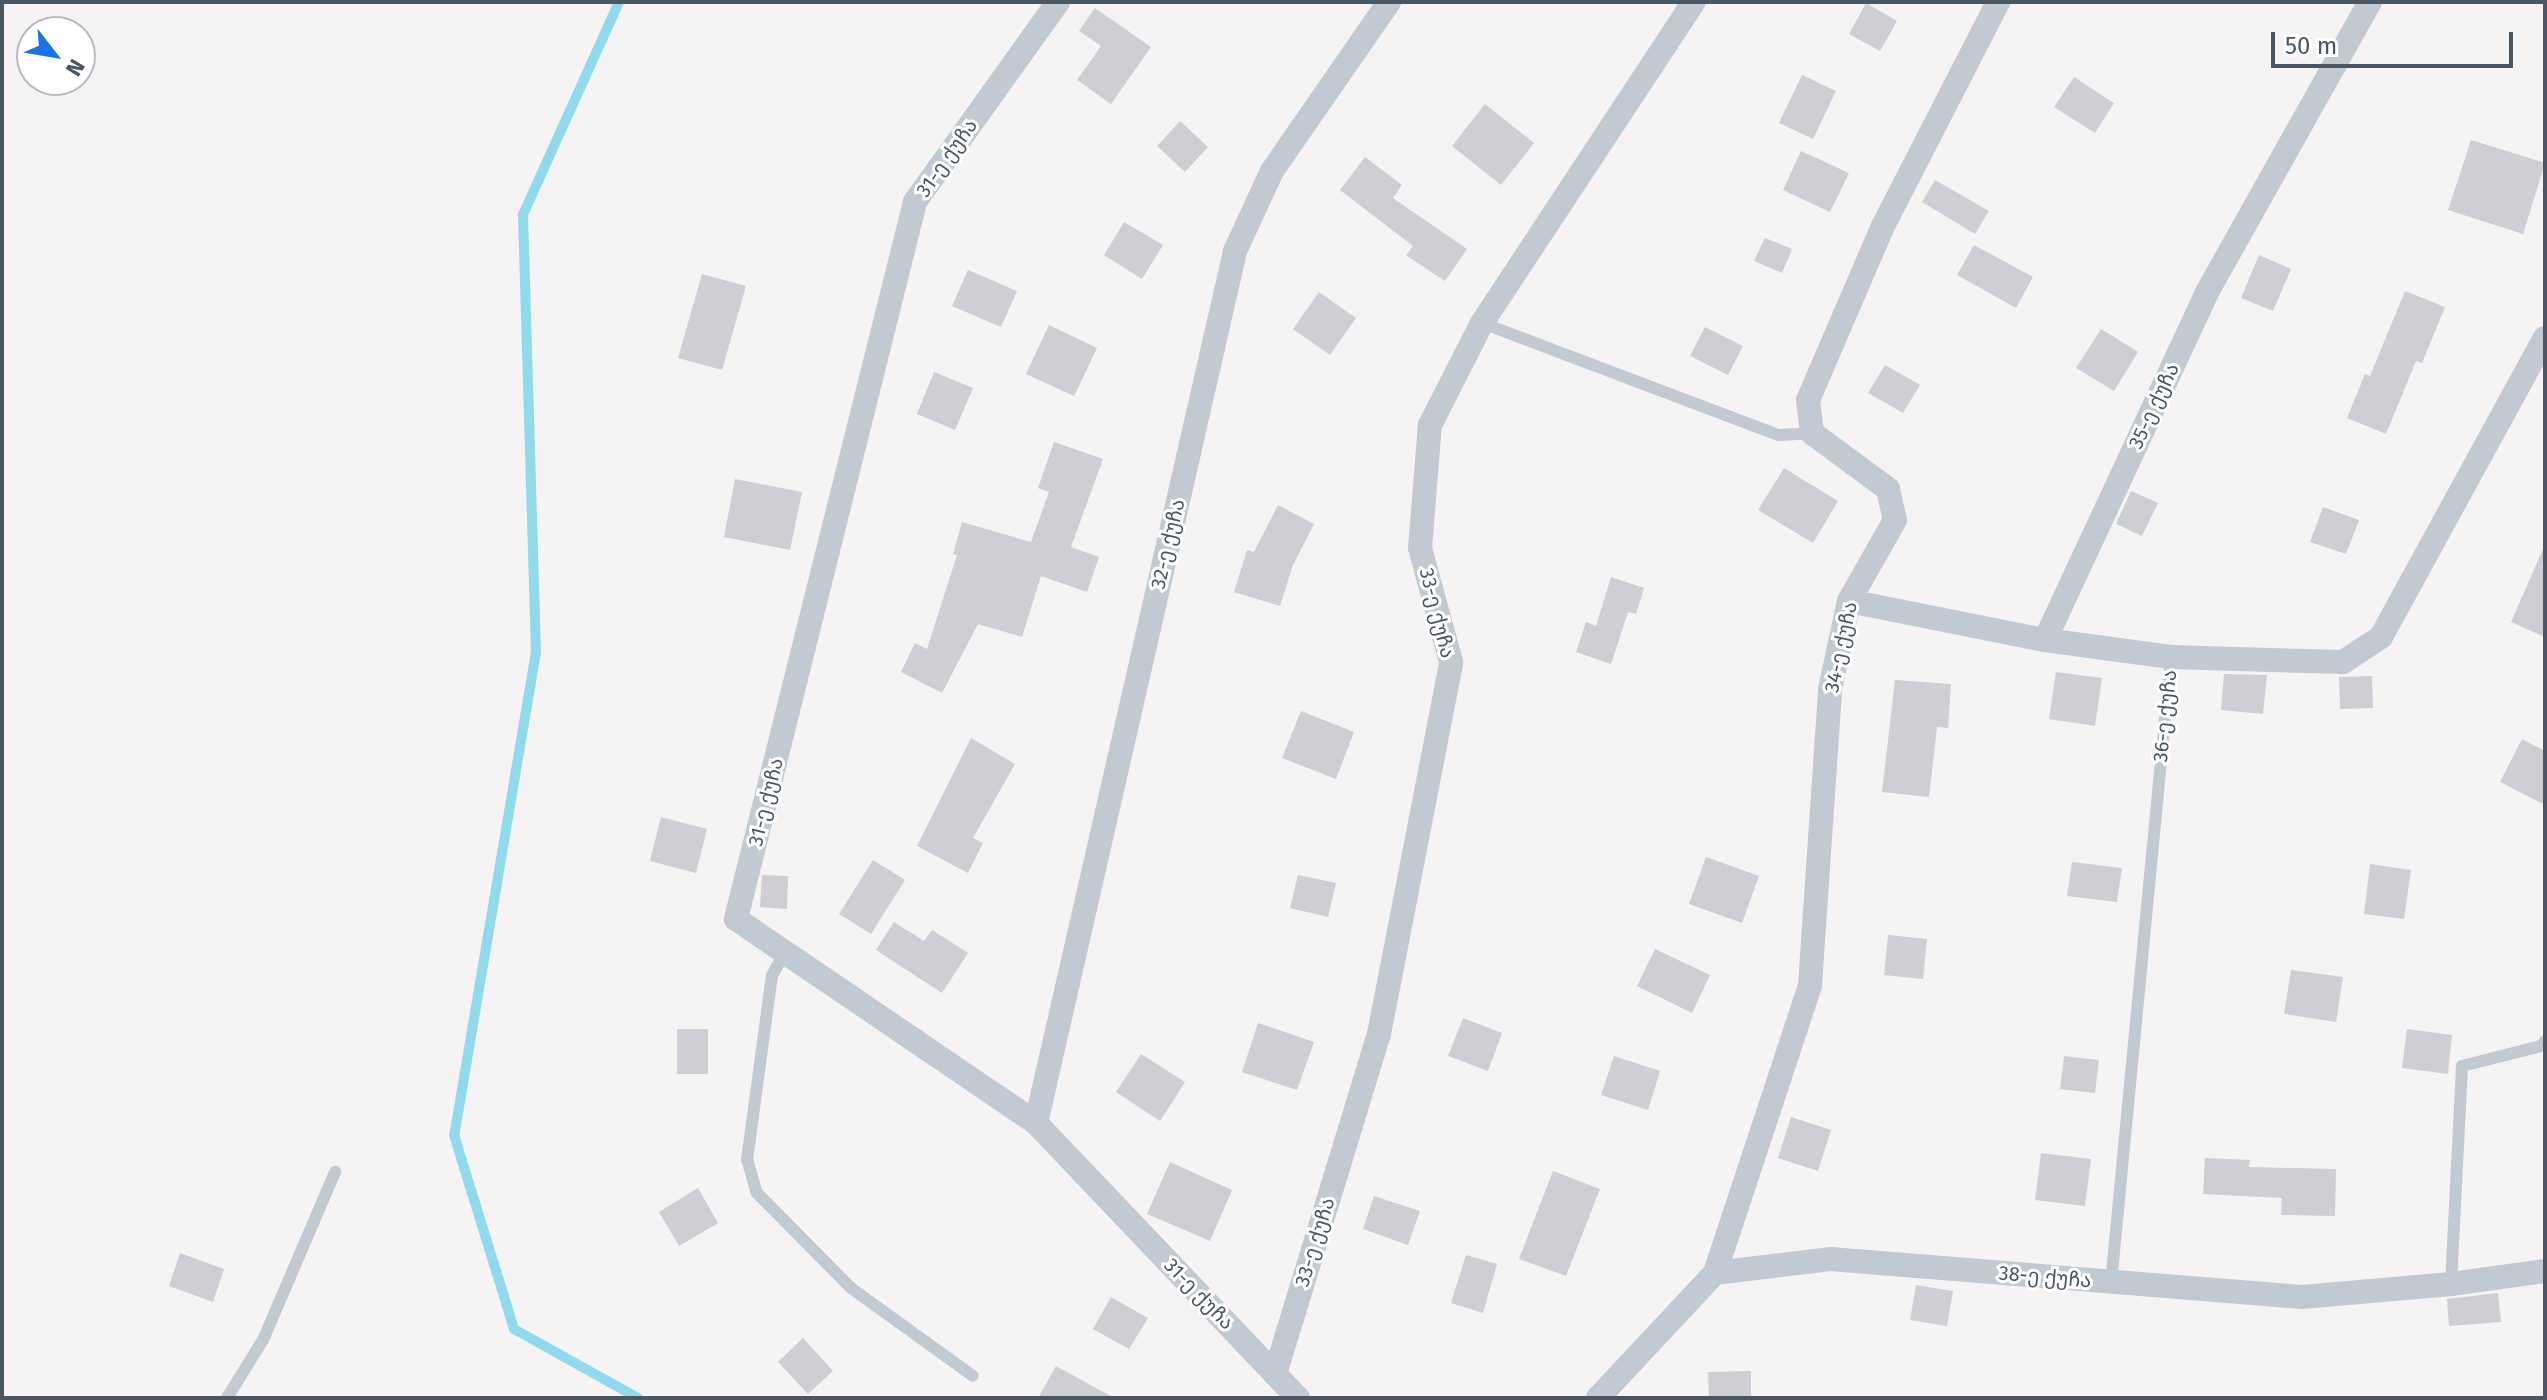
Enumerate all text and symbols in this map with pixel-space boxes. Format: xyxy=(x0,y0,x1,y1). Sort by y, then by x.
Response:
north arrow xyxy=(16,16,96,96)
scale bar xyxy=(2275,16,2517,66)
text: 50 m xyxy=(2285,32,2337,60)
text: N xyxy=(60,54,91,81)
street label: 31-ე ქუჩა xyxy=(911,114,983,202)
street label: 35-ე ქუჩა xyxy=(2124,359,2184,453)
street label: 32-ე ქუჩა xyxy=(1146,497,1190,591)
street label: 33-ე ქუჩა xyxy=(1414,566,1460,660)
street label: 34-ე ქუჩა xyxy=(1820,599,1862,695)
street label: 36-ე ქუჩა xyxy=(2148,669,2182,763)
street label: 31-ე ქუჩა xyxy=(743,755,789,849)
street label: 33-ე ქუჩა xyxy=(1290,1195,1340,1289)
street label: 31-ე ქუჩა xyxy=(1159,1253,1239,1335)
street label: 38-ე ქუჩა xyxy=(1998,1261,2092,1293)

